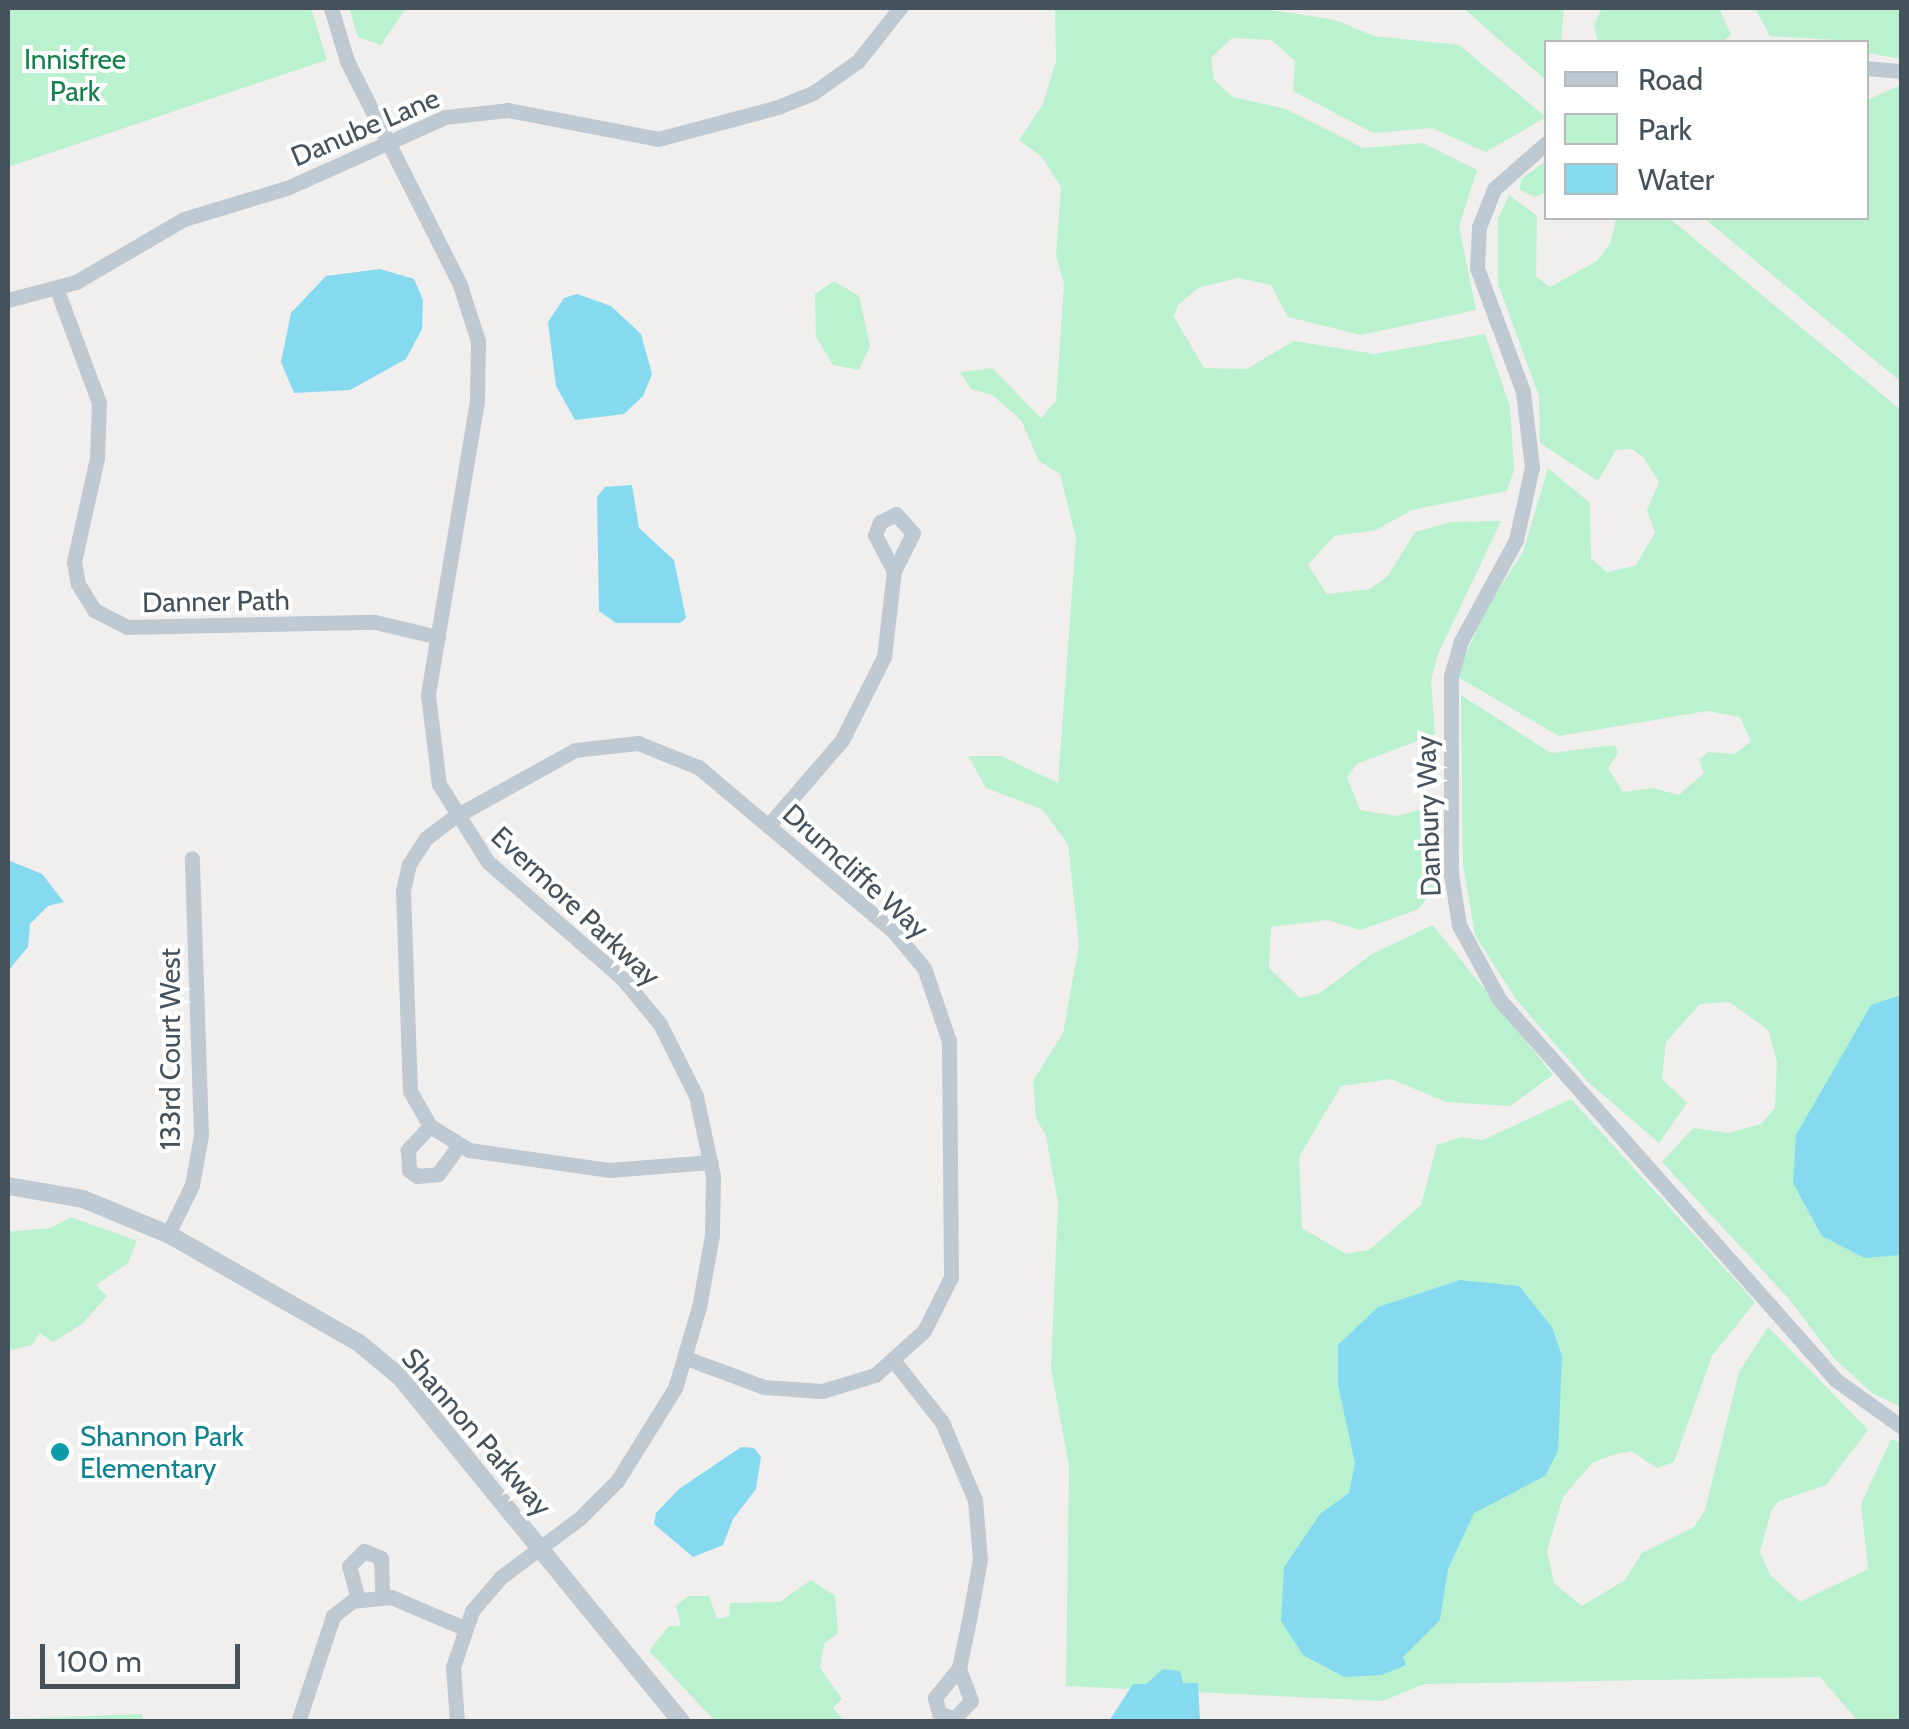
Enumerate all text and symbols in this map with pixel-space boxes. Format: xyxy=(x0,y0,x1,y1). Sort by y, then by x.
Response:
legend xyxy=(1544,40,1869,220)
park label: Innisfree Park xyxy=(24,42,126,108)
text: Road xyxy=(1638,61,1703,98)
street label: Danube Lane xyxy=(286,81,444,173)
text: Park xyxy=(1638,111,1692,148)
text: Water xyxy=(1638,161,1714,198)
street label: Danner Path xyxy=(142,583,290,619)
street label: Danbury Way xyxy=(1408,735,1448,897)
street label: Drumcliffe Way xyxy=(776,797,936,945)
street label: Evermore Parkway xyxy=(485,819,667,993)
street label: 133rd Court West xyxy=(153,948,187,1150)
street label: Shannon Parkway xyxy=(395,1341,559,1523)
place label: Shannon Park Elementary xyxy=(80,1419,244,1485)
marker: Shannon Park Elementary xyxy=(49,1441,71,1463)
scale bar xyxy=(45,1624,245,1686)
text: 100 m xyxy=(57,1643,142,1680)

